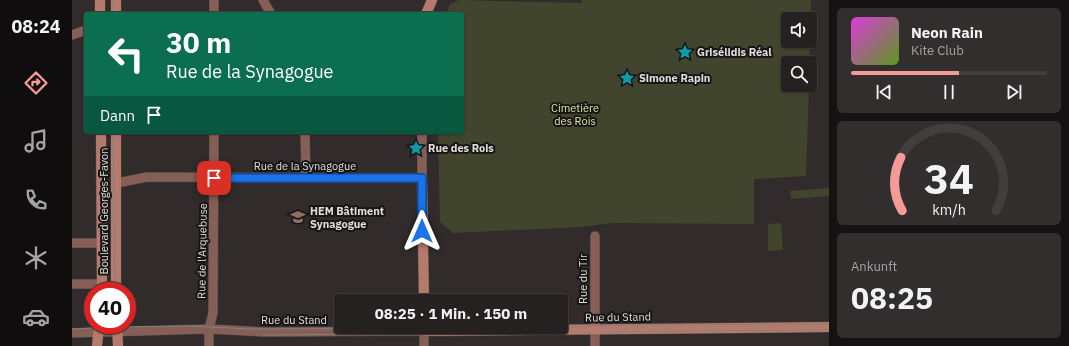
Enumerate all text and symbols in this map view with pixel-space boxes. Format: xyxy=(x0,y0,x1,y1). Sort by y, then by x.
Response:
map controls xyxy=(781,12,817,92)
button: sound xyxy=(781,12,817,48)
text: 08:24 xyxy=(11,15,61,38)
text: Neon Rain xyxy=(911,23,983,42)
text: 30 m xyxy=(166,24,231,61)
icon: left xyxy=(100,28,152,80)
text: Kite Club xyxy=(911,42,964,59)
place icon: Grisélidis Réal xyxy=(676,43,694,61)
place label: Grisélidis Réal xyxy=(697,45,772,59)
button: search xyxy=(781,56,817,92)
text: Rue de la Synagogue xyxy=(166,60,334,83)
icon: directions xyxy=(22,69,50,97)
place icon: Simone Rapin xyxy=(618,69,636,87)
place label: Simone Rapin xyxy=(639,71,710,85)
icon: previous xyxy=(873,81,895,103)
icon: pause xyxy=(938,81,960,103)
icon: next xyxy=(1003,81,1025,103)
park label: Cimetière des Rois xyxy=(551,101,599,128)
icon: arrive xyxy=(143,104,165,126)
text: Dann xyxy=(100,106,135,125)
icon: music xyxy=(22,127,50,155)
place icon: Rue des Rois xyxy=(407,139,425,157)
place label: Rue des Rois xyxy=(428,141,494,155)
street label: Boulevard Georges-Favon xyxy=(97,148,111,274)
text: 34 xyxy=(924,151,974,205)
street label: Rue de la Synagogue xyxy=(254,159,356,173)
pin xyxy=(197,161,231,195)
icon: arrive xyxy=(203,167,225,189)
icon: phone xyxy=(22,186,50,214)
text: km/h xyxy=(932,200,966,219)
street label: Rue de l'Arquebuse xyxy=(194,203,210,299)
place label: HEM Bâtiment Synagogue xyxy=(310,204,384,231)
school or university icon: HEM Bâtiment Synagogue xyxy=(289,208,307,226)
position arrow xyxy=(401,210,443,252)
icon: climate xyxy=(22,244,50,272)
street label: Rue du Tir xyxy=(576,254,590,304)
text: Ankunft xyxy=(851,258,897,275)
text: 08:25 xyxy=(851,278,933,317)
speed limit sign: 40 xyxy=(84,282,136,334)
icon: car xyxy=(22,303,50,331)
text: 08:25 · 1 Min. · 150 m xyxy=(375,304,527,323)
street label: Rue du Stand xyxy=(585,309,651,325)
street label: Rue du Stand xyxy=(261,313,327,327)

